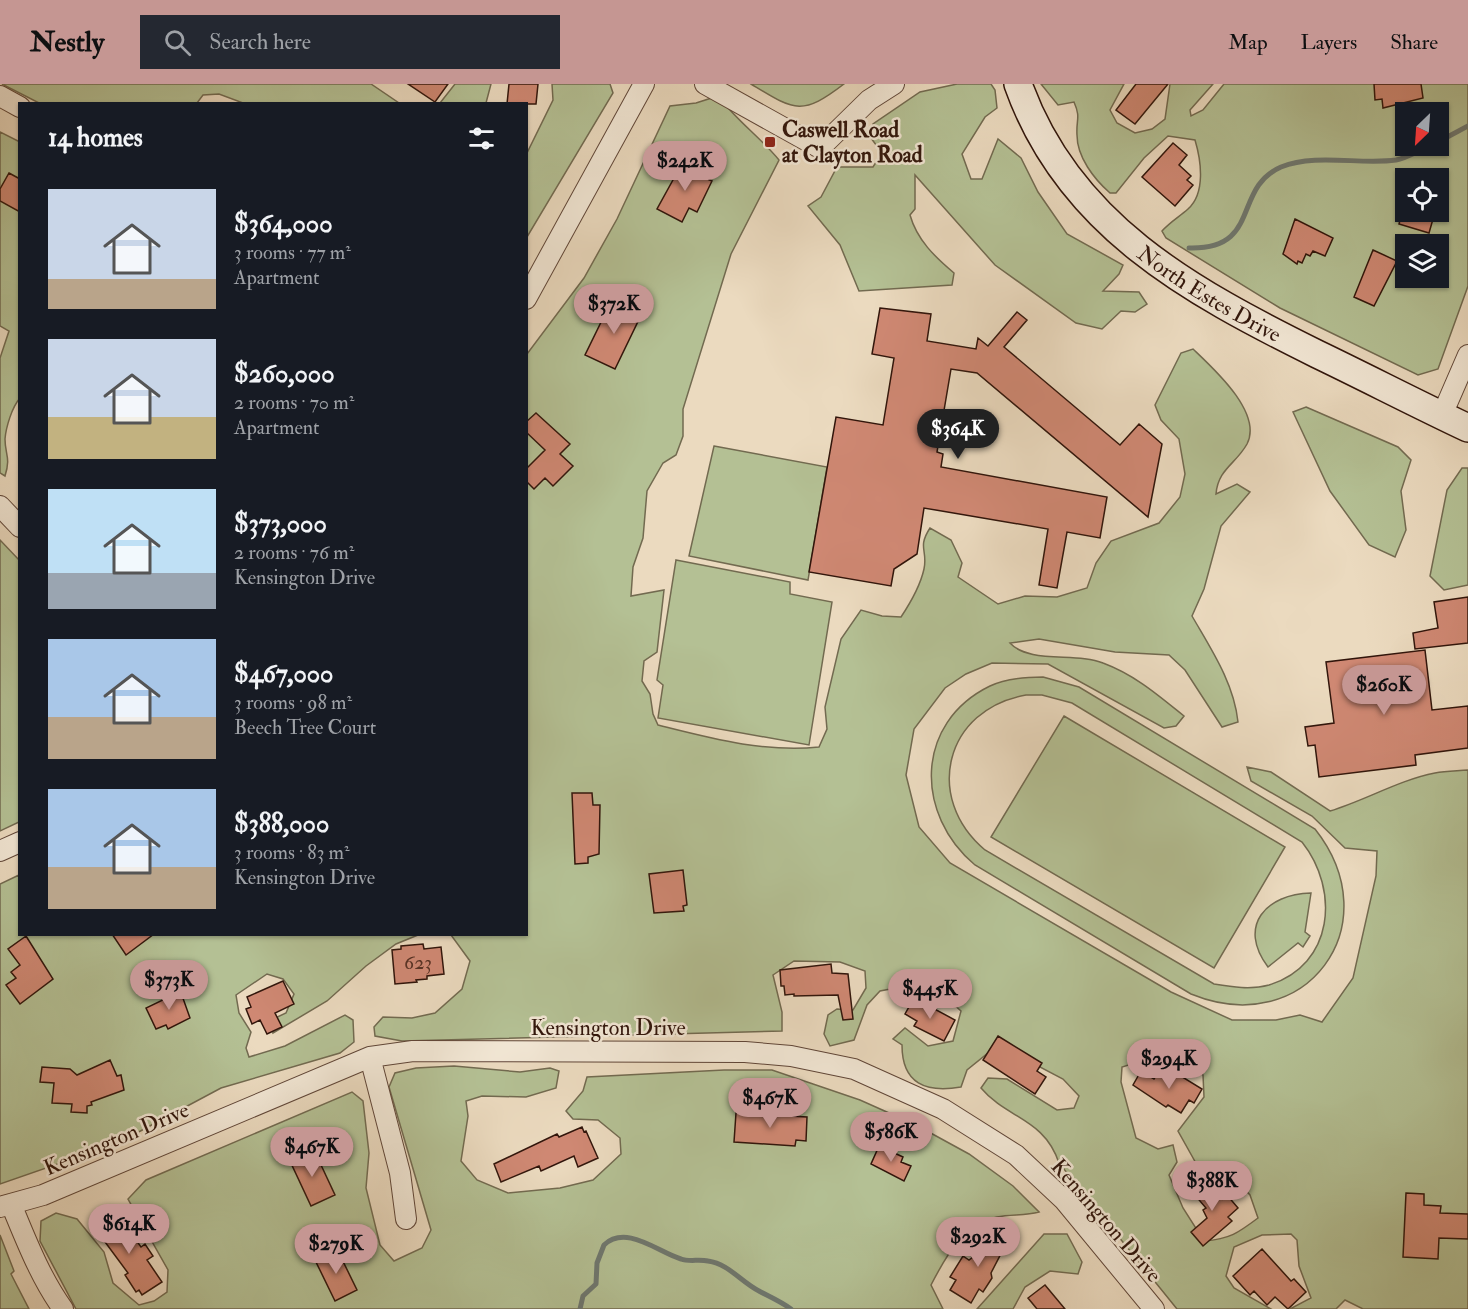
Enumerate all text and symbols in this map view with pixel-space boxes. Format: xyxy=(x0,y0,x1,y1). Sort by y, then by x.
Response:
search box xyxy=(140,15,560,69)
text: Nestly xyxy=(30,25,104,60)
icon: search xyxy=(161,26,194,59)
text: Search here xyxy=(209,28,311,56)
text: Map xyxy=(1228,29,1268,56)
text: Layers xyxy=(1301,29,1357,56)
text: Share xyxy=(1390,29,1438,56)
north arrow xyxy=(1395,102,1449,156)
map controls xyxy=(1395,102,1449,288)
place label: Caswell Road at Clayton Road xyxy=(782,116,923,170)
text: 14 homes xyxy=(48,122,143,154)
icon: filters xyxy=(465,122,498,155)
marker: Caswell Road at Clayton Road xyxy=(763,135,777,149)
pin: $242K xyxy=(643,141,727,192)
text: $242K xyxy=(657,148,713,173)
button: locate xyxy=(1395,168,1449,222)
text: $364,000 xyxy=(234,208,333,240)
icon: home xyxy=(96,213,168,285)
button: layers xyxy=(1395,234,1449,288)
text: 3 rooms · 77 m² xyxy=(234,240,351,265)
street label: North Estes Drive xyxy=(1132,240,1286,349)
text: Apartment xyxy=(234,265,319,290)
pin: $372K xyxy=(572,284,656,335)
text: $372K xyxy=(588,291,640,316)
text: $260,000 xyxy=(234,358,335,390)
icon: home xyxy=(96,363,168,435)
text: 2 rooms · 70 m² xyxy=(234,390,354,415)
pin: $364K xyxy=(916,409,1000,460)
text: Apartment xyxy=(234,415,319,440)
text: $364K xyxy=(931,416,985,441)
text: $373,000 xyxy=(234,508,327,540)
icon: home xyxy=(96,513,168,585)
text: 2 rooms · 76 m² xyxy=(234,540,354,565)
text: Kensington Drive xyxy=(234,565,375,590)
text: $467,000 xyxy=(234,658,333,690)
icon: home xyxy=(96,663,168,735)
pin: $260K xyxy=(1342,665,1426,716)
text: $260K xyxy=(1356,672,1412,697)
text: 3 rooms · 98 m² xyxy=(234,690,352,715)
text: Beech Tree Court xyxy=(234,715,376,740)
text: $388,000 xyxy=(234,808,329,840)
icon: home xyxy=(96,813,168,885)
text: 3 rooms · 83 m² xyxy=(234,840,350,865)
text: Kensington Drive xyxy=(234,865,375,890)
house number: 623 xyxy=(404,950,432,975)
pin: $373K xyxy=(127,960,211,1011)
text: $373K xyxy=(144,967,194,992)
pin: $445K xyxy=(888,969,972,1020)
text: $445K xyxy=(902,976,958,1001)
street label: Kensington Drive xyxy=(530,1014,686,1042)
pin: $294K xyxy=(1127,1039,1211,1090)
text: $294K xyxy=(1141,1046,1197,1071)
pin: $467K xyxy=(728,1078,812,1129)
text: $467K xyxy=(742,1085,798,1110)
street label: Kensington Drive xyxy=(39,1096,193,1182)
pin: $586K xyxy=(849,1112,933,1163)
text: $586K xyxy=(864,1119,918,1144)
pin: $467K xyxy=(270,1127,354,1178)
text: $467K xyxy=(284,1134,340,1159)
street label: Kensington Drive xyxy=(1045,1153,1168,1288)
pin: $388K xyxy=(1170,1161,1254,1212)
text: $388K xyxy=(1186,1168,1238,1193)
pin: $614K xyxy=(87,1204,171,1255)
text: $614K xyxy=(102,1211,156,1236)
pin: $292K xyxy=(936,1217,1020,1268)
pin: $279K xyxy=(294,1224,378,1275)
text: $292K xyxy=(950,1224,1006,1249)
text: $279K xyxy=(309,1231,363,1256)

